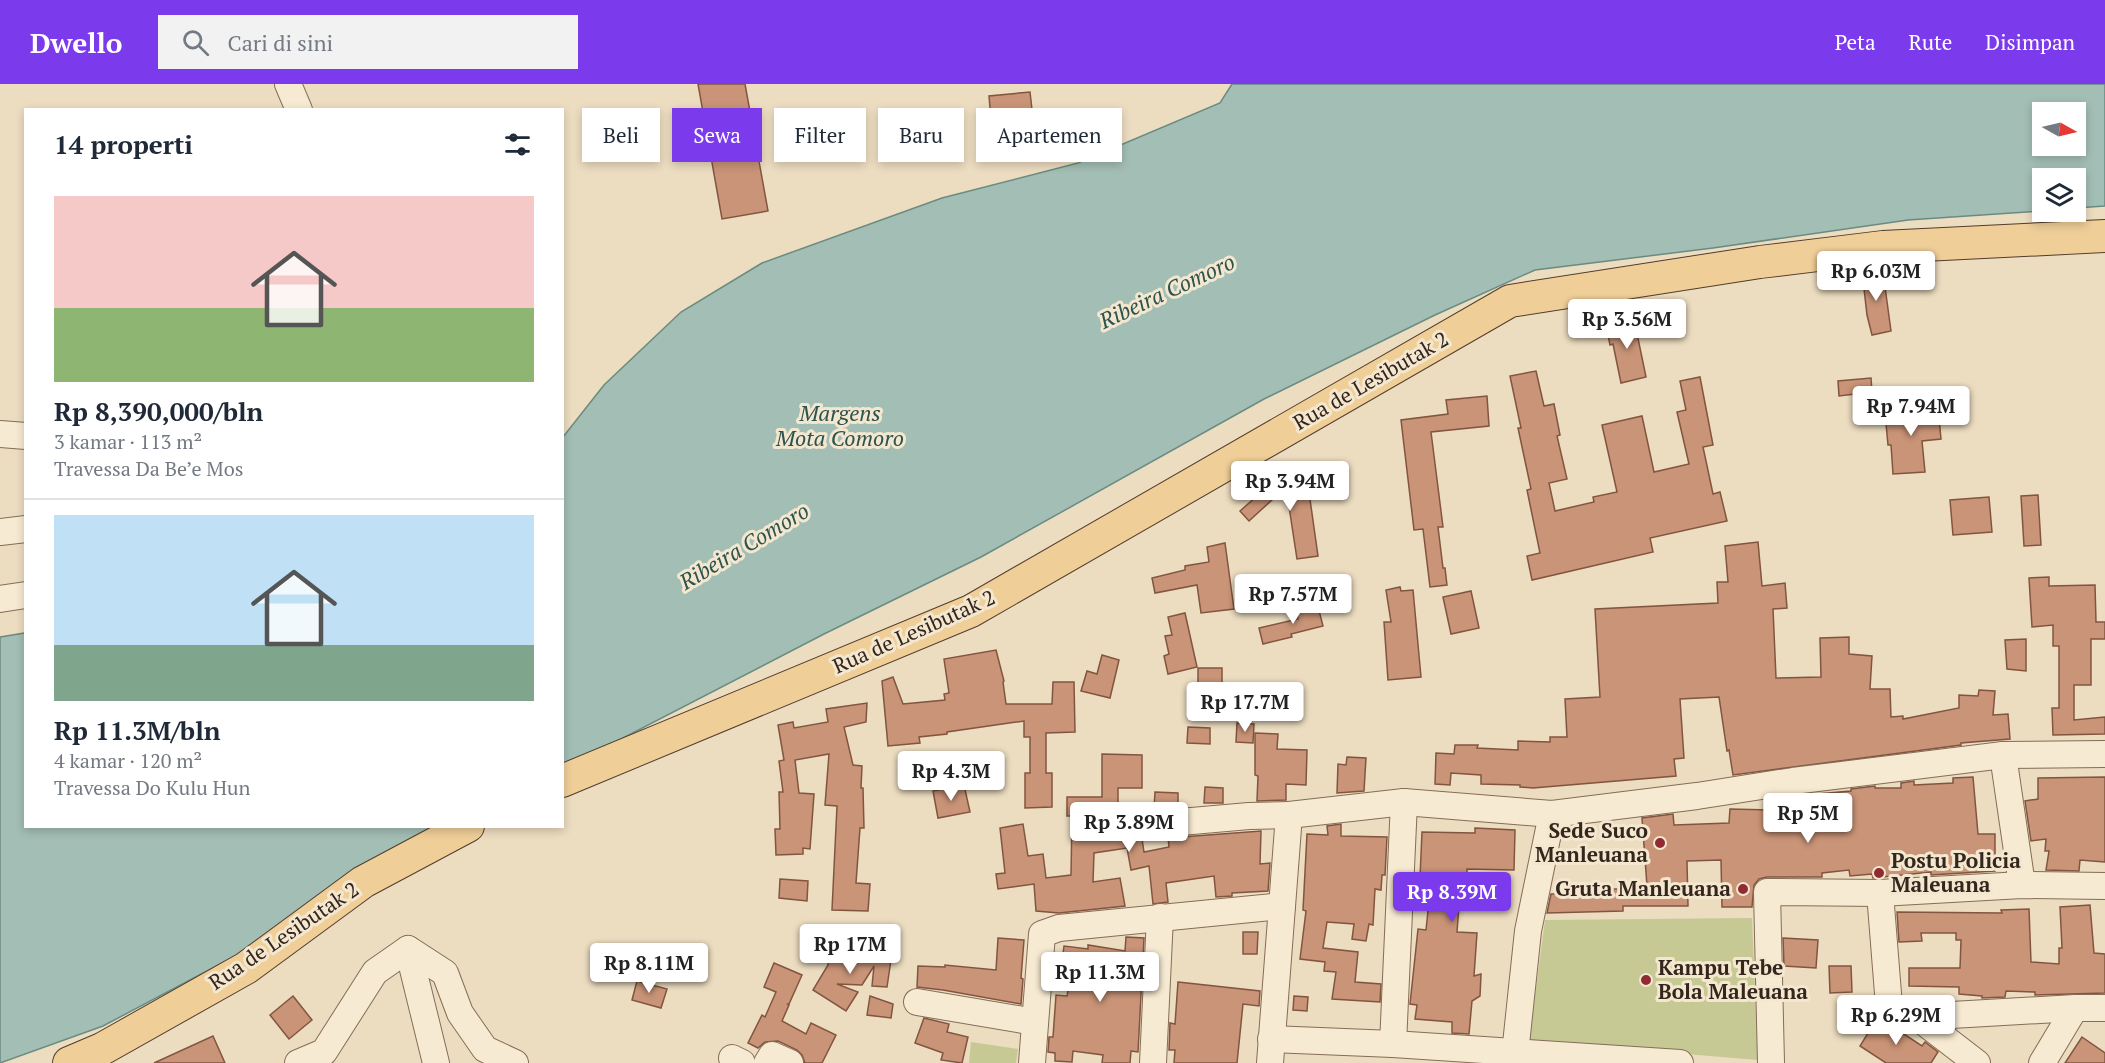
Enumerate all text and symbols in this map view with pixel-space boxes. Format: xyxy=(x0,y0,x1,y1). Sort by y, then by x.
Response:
search box xyxy=(158,15,578,69)
text: Dwello xyxy=(30,24,122,61)
icon: search xyxy=(179,26,212,59)
text: Cari di sini xyxy=(227,28,333,57)
text: Peta xyxy=(1835,28,1876,56)
text: Rute xyxy=(1909,28,1952,56)
text: Disimpan xyxy=(1985,28,2075,56)
north arrow xyxy=(2032,102,2086,156)
map controls xyxy=(2032,102,2086,222)
chip: Beli xyxy=(582,108,660,162)
chip: Sewa xyxy=(672,108,762,162)
chip: Filter xyxy=(774,108,866,162)
chip: Baru xyxy=(878,108,964,162)
chip: Apartemen xyxy=(976,108,1122,162)
text: 14 properti xyxy=(54,127,193,161)
icon: filters xyxy=(501,128,534,161)
button: layers xyxy=(2032,168,2086,222)
icon: home xyxy=(240,235,348,343)
water label: Ribeira Comoro xyxy=(1093,246,1239,335)
pin: Rp 6.03M xyxy=(1814,251,1938,302)
text: Rp 6.03M xyxy=(1831,257,1921,284)
pin: Rp 3.56M xyxy=(1565,299,1689,350)
text: Rp 3.56M xyxy=(1582,305,1672,332)
street label: Rua de Lesibutak 2 xyxy=(1288,324,1453,436)
pin: Rp 7.94M xyxy=(1849,386,1973,437)
text: Rp 7.94M xyxy=(1867,392,1955,419)
text: Rp 8,390,000/bln xyxy=(54,394,263,428)
water label: Margens Mota Comoro xyxy=(775,398,904,452)
text: 3 kamar · 113 m² xyxy=(54,428,202,455)
text: Travessa Da Be’e Mos xyxy=(54,455,243,482)
pin: Rp 3.94M xyxy=(1228,461,1352,512)
text: Rp 3.94M xyxy=(1245,467,1335,494)
water label: Ribeira Comoro xyxy=(673,495,814,596)
icon: home xyxy=(240,554,348,662)
pin: Rp 7.57M xyxy=(1231,574,1355,625)
text: Rp 7.57M xyxy=(1249,580,1337,607)
street label: Rua de Lesibutak 2 xyxy=(828,583,999,679)
pin: Rp 17.7M xyxy=(1183,682,1307,733)
text: Rp 17.7M xyxy=(1201,688,1289,715)
text: Rp 11.3M/bln xyxy=(54,713,221,747)
text: 4 kamar · 120 m² xyxy=(54,747,202,774)
pin: Rp 4.3M xyxy=(896,751,1006,802)
text: Rp 4.3M xyxy=(912,757,990,784)
text: Travessa Do Kulu Hun xyxy=(54,774,250,801)
pin: Rp 5M xyxy=(1766,793,1850,844)
text: Rp 5M xyxy=(1777,799,1839,826)
pin: Rp 3.89M xyxy=(1067,802,1191,853)
text: Rp 3.89M xyxy=(1084,808,1174,835)
place label: Sede Suco Manleuana xyxy=(1535,816,1648,868)
marker: Sede Suco Manleuana xyxy=(1653,836,1667,850)
place label: Postu Policia Maleuana xyxy=(1891,846,2021,898)
marker: Postu Policia Maleuana xyxy=(1872,866,1886,880)
pin: Rp 8.39M xyxy=(1390,872,1514,923)
place label: Gruta Manleuana xyxy=(1555,874,1731,902)
street label: Rua de Lesibutak 2 xyxy=(203,875,364,996)
text: Rp 8.39M xyxy=(1407,878,1497,905)
marker: Gruta Manleuana xyxy=(1736,882,1750,896)
pin: Rp 17M xyxy=(801,924,899,975)
text: Rp 17M xyxy=(814,930,886,957)
pin: Rp 8.11M xyxy=(587,943,711,994)
text: Rp 8.11M xyxy=(604,949,694,976)
pin: Rp 11.3M xyxy=(1038,952,1162,1003)
place label: Kampu Tebe Bola Maleuana xyxy=(1658,953,1808,1005)
text: Rp 11.3M xyxy=(1055,958,1145,985)
marker: Kampu Tebe Bola Maleuana xyxy=(1639,973,1653,987)
pin: Rp 6.29M xyxy=(1834,995,1958,1046)
text: Rp 6.29M xyxy=(1851,1001,1941,1028)

